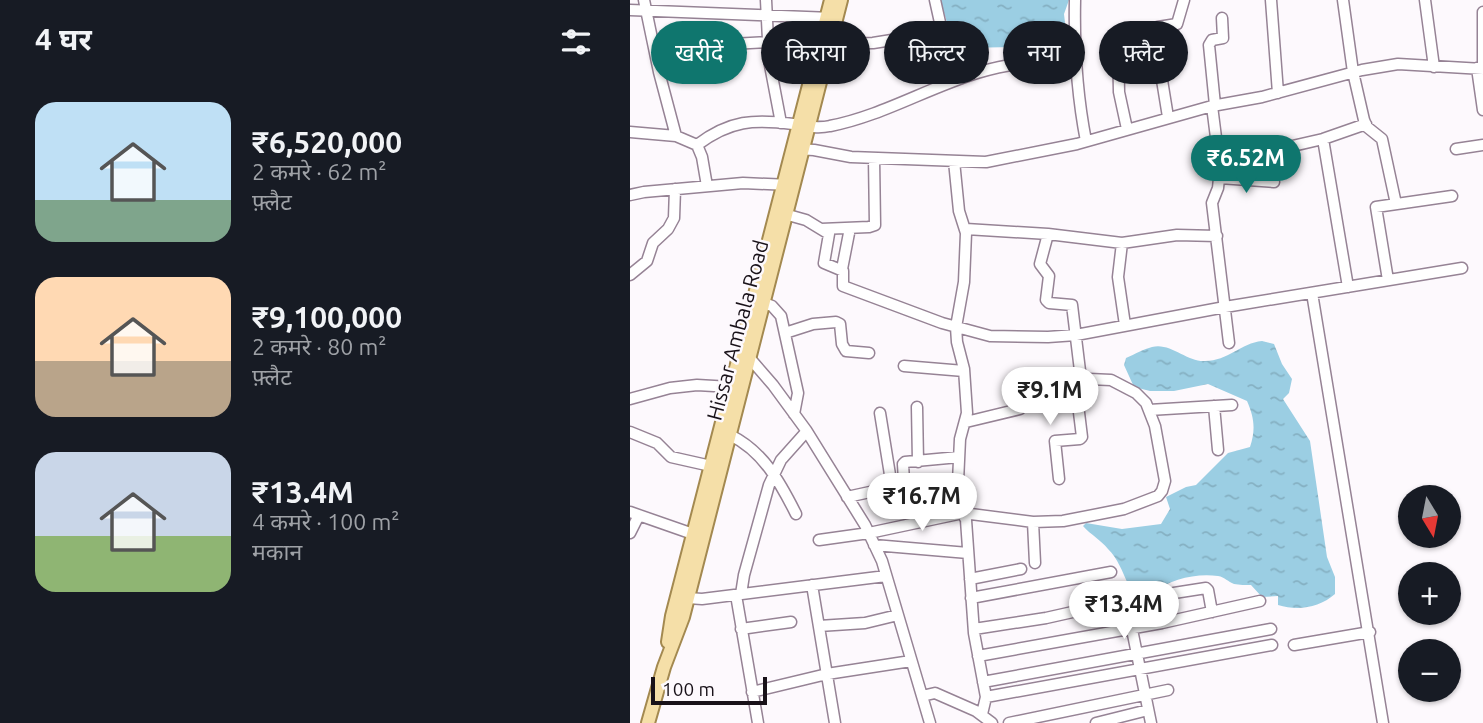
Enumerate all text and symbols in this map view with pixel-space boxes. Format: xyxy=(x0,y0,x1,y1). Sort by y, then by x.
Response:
chip: खरीदें xyxy=(651,21,747,84)
chip: किराया xyxy=(761,21,870,84)
chip: फ़िल्टर xyxy=(884,21,989,84)
chip: नया xyxy=(1003,21,1085,84)
chip: फ़्लैट xyxy=(1099,21,1188,84)
text: 4 घर xyxy=(35,22,92,56)
icon: filters xyxy=(557,23,595,61)
text: ₹6,520,000 xyxy=(252,125,402,159)
icon: home xyxy=(91,130,175,214)
pin: ₹6.52M xyxy=(1189,136,1303,195)
text: ₹6.52M xyxy=(1207,145,1285,170)
text: 2 कमरे · 62 m² xyxy=(252,159,387,184)
text: फ़्लैट xyxy=(252,189,292,214)
street label: Hissar Ambala Road xyxy=(701,237,773,423)
text: ₹9,100,000 xyxy=(252,300,402,334)
icon: home xyxy=(91,305,175,389)
text: 2 कमरे · 80 m² xyxy=(252,334,387,359)
text: फ़्लैट xyxy=(252,364,292,389)
pin: ₹9.1M xyxy=(1001,368,1099,427)
text: ₹9.1M xyxy=(1017,377,1083,402)
pin: ₹16.7M xyxy=(865,474,979,533)
text: ₹13.4M xyxy=(252,475,354,509)
icon: home xyxy=(91,480,175,564)
text: ₹16.7M xyxy=(883,483,961,508)
north arrow xyxy=(1398,485,1461,548)
map controls xyxy=(1398,485,1461,702)
text: 4 कमरे · 100 m² xyxy=(252,509,400,534)
text: मकान xyxy=(252,539,302,564)
button: + xyxy=(1398,562,1461,625)
pin: ₹13.4M xyxy=(1067,582,1181,641)
text: ₹13.4M xyxy=(1085,591,1163,616)
button: − xyxy=(1398,639,1461,702)
scale bar xyxy=(651,674,766,706)
text: 100 m xyxy=(662,678,715,700)

